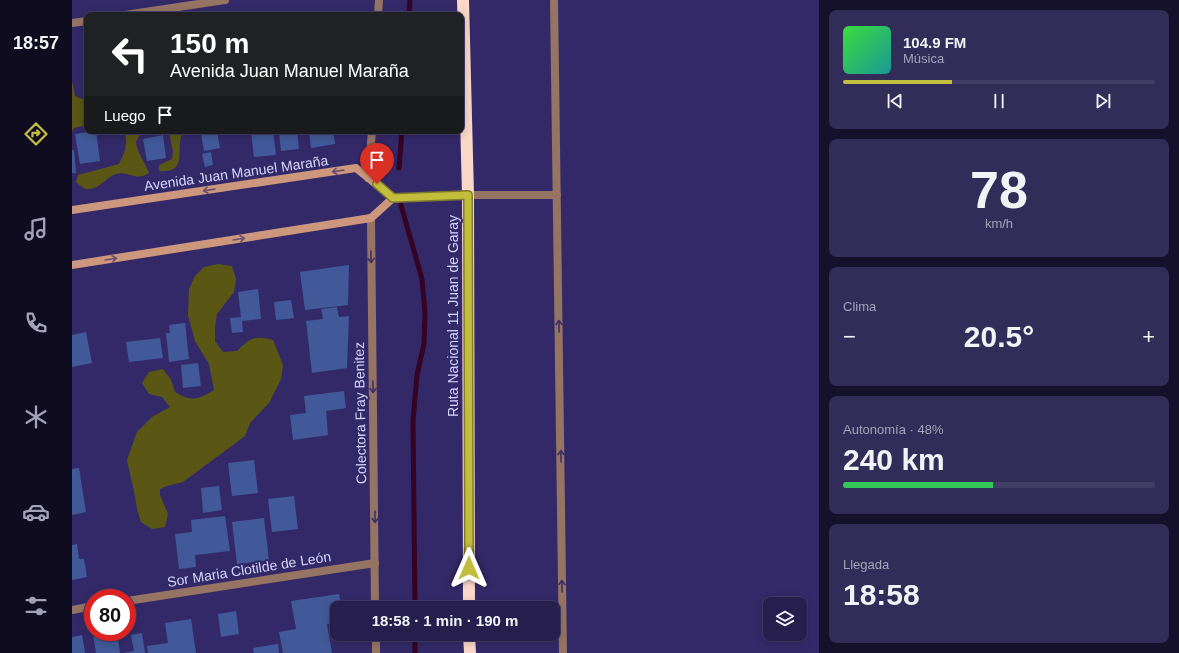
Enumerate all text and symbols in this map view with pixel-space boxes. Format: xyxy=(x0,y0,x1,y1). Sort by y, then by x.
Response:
icon: left xyxy=(104,28,156,80)
text: 150 m xyxy=(170,28,249,59)
text: 18:57 xyxy=(13,33,59,53)
text: 104.9 FM xyxy=(903,34,966,51)
text: Música xyxy=(903,51,944,66)
text: Avenida Juan Manuel Maraña xyxy=(170,61,409,81)
icon: previous xyxy=(884,90,906,112)
icon: pause xyxy=(988,90,1010,112)
icon: next xyxy=(1092,90,1114,112)
icon: arrive xyxy=(154,104,176,126)
text: Luego xyxy=(104,107,146,124)
icon: directions xyxy=(22,120,50,148)
pin xyxy=(360,143,394,184)
icon: arrive xyxy=(366,149,388,171)
street label: Avenida Juan Manuel Maraña xyxy=(143,152,329,194)
text: 78 xyxy=(970,161,1028,219)
one-way arrow xyxy=(332,167,345,175)
one-way arrow xyxy=(203,186,216,194)
icon: music xyxy=(22,215,50,243)
street label: Ruta Nacional 11 Juan de Garay xyxy=(445,215,461,417)
text: km/h xyxy=(985,216,1013,231)
one-way arrow xyxy=(232,234,245,242)
one-way arrow xyxy=(367,250,375,263)
one-way arrow xyxy=(104,255,117,263)
text: Clima xyxy=(843,299,876,314)
icon: phone xyxy=(22,309,50,337)
one-way arrow xyxy=(555,320,563,333)
text: 20.5° xyxy=(964,320,1034,353)
text: − xyxy=(843,324,856,349)
text: + xyxy=(1142,324,1155,349)
street label: Colectora Fray Benitez xyxy=(351,342,369,484)
one-way arrow xyxy=(369,380,377,393)
icon: climate xyxy=(22,403,50,431)
text: Autonomía · 48% xyxy=(843,422,943,437)
text: 240 km xyxy=(843,443,945,476)
one-way arrow xyxy=(557,450,564,463)
icon: car xyxy=(22,498,50,526)
one-way arrow xyxy=(371,510,378,523)
position arrow xyxy=(448,547,490,589)
street label: Sor Maria Clotilde de León xyxy=(166,548,332,590)
text: Llegada xyxy=(843,557,889,572)
text: 18:58 xyxy=(843,578,920,611)
one-way arrow xyxy=(559,580,566,593)
speed limit sign: 80 xyxy=(84,589,136,641)
icon: filters xyxy=(22,592,50,620)
map controls xyxy=(763,597,807,641)
button: layers xyxy=(763,597,807,641)
text: 18:58 · 1 min · 190 m xyxy=(372,612,518,629)

